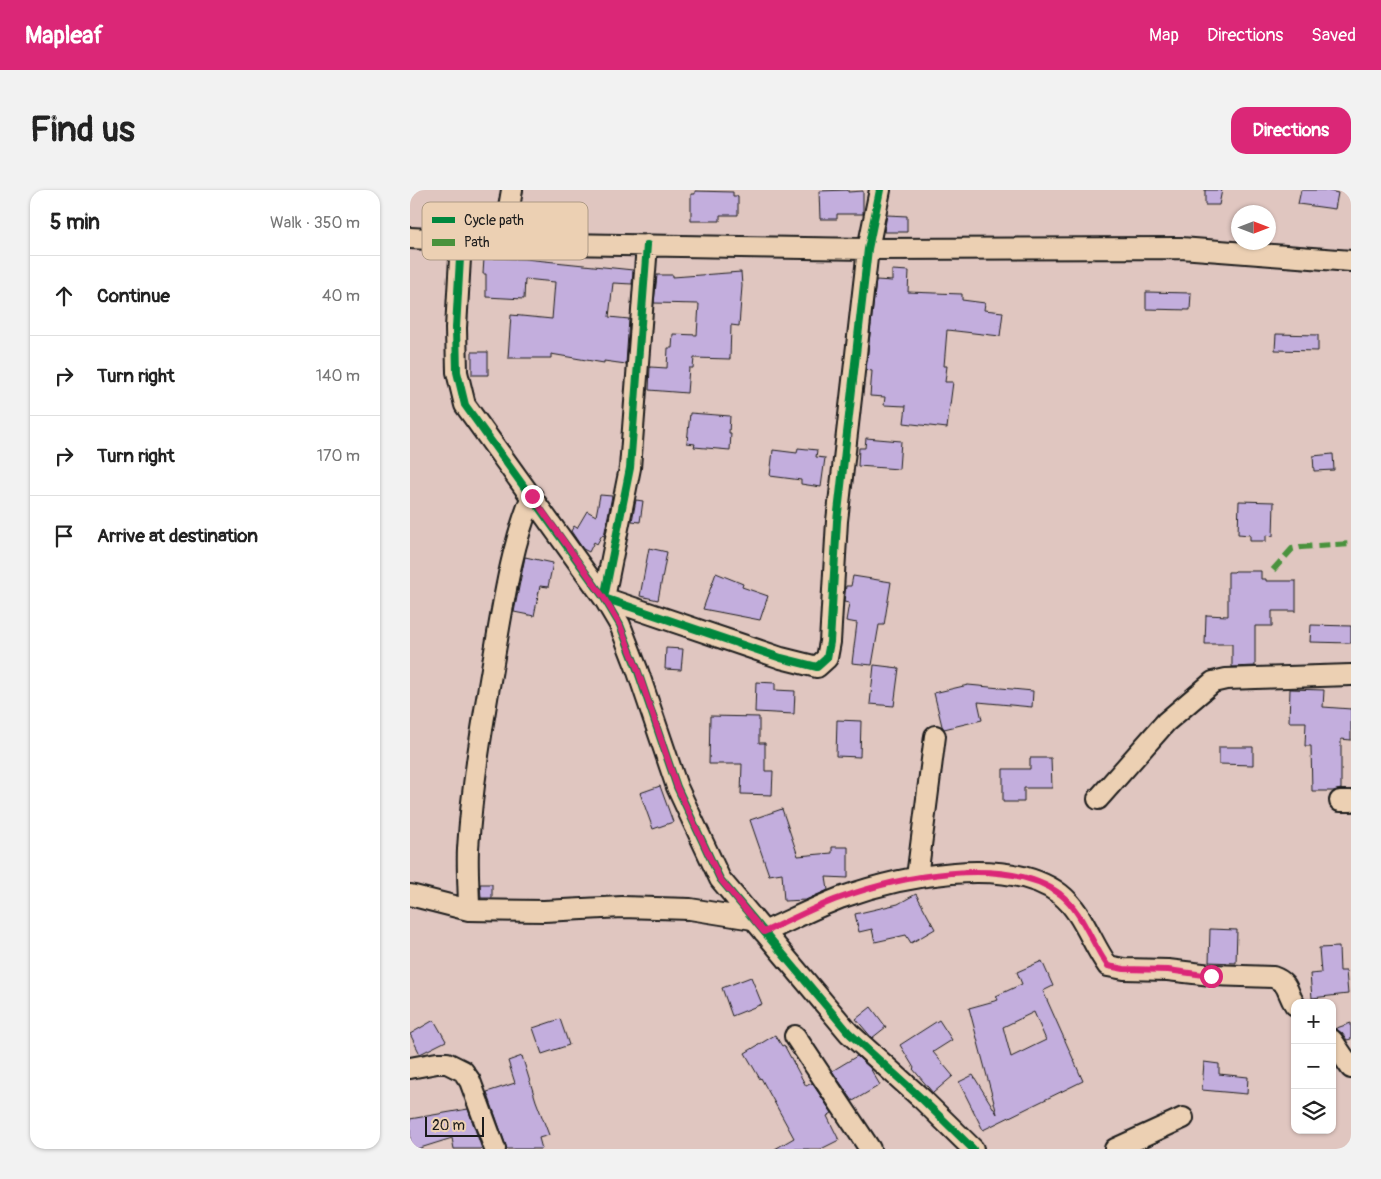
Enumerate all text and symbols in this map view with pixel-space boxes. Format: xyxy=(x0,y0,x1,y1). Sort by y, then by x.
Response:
text: Mapleaf xyxy=(25,21,103,50)
text: Map xyxy=(1149,24,1179,47)
text: Directions xyxy=(1207,24,1283,47)
text: Saved xyxy=(1311,24,1356,47)
button: Directions xyxy=(1231,107,1351,154)
text: Find us xyxy=(30,108,135,152)
legend xyxy=(422,202,588,260)
north arrow xyxy=(1231,205,1276,250)
text: 5 min xyxy=(50,209,100,236)
text: Cycle path xyxy=(464,212,524,229)
text: Walk · 350 m xyxy=(270,213,360,233)
text: Path xyxy=(464,234,489,251)
icon: ahead xyxy=(50,282,78,310)
text: Continue xyxy=(97,284,170,308)
text: 40 m xyxy=(322,286,360,306)
icon: right xyxy=(50,362,78,390)
text: Turn right xyxy=(97,364,175,388)
text: 140 m xyxy=(316,366,360,386)
icon: right xyxy=(50,442,78,470)
text: Turn right xyxy=(97,444,175,468)
text: 170 m xyxy=(317,446,360,466)
route end xyxy=(521,485,544,508)
icon: arrive xyxy=(50,522,78,550)
text: Arrive at destination xyxy=(97,524,258,548)
route start xyxy=(1200,965,1223,988)
map controls xyxy=(1291,999,1336,1134)
button: + xyxy=(1291,999,1336,1044)
button: − xyxy=(1291,1044,1336,1089)
button: layers xyxy=(1291,1089,1336,1134)
scale bar xyxy=(425,1114,484,1137)
text: 20 m xyxy=(432,1117,465,1134)

